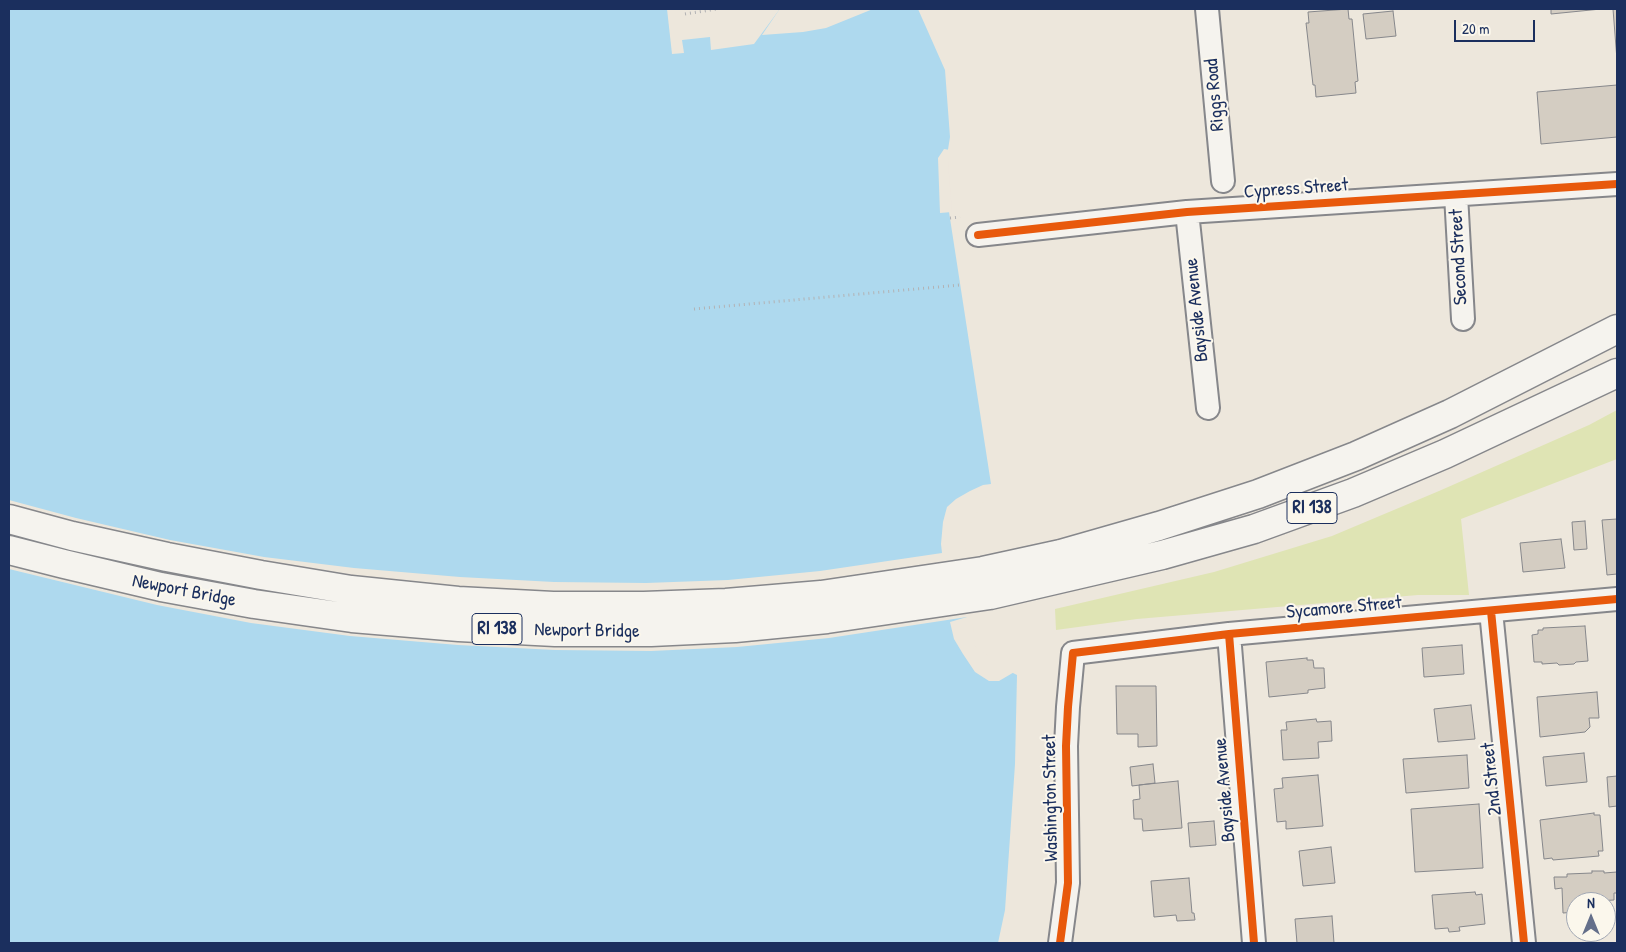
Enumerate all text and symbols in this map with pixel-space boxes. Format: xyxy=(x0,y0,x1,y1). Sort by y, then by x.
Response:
scale bar xyxy=(1456,10,1537,42)
text: 20 m xyxy=(1462,18,1489,39)
street label: Riggs Road xyxy=(1200,58,1230,132)
street label: Cypress Street xyxy=(1243,174,1349,204)
street label: Second Street xyxy=(1445,209,1473,305)
street label: Bayside Avenue xyxy=(1180,257,1214,363)
road number: RI 138 xyxy=(1287,492,1337,524)
street label: Newport Bridge xyxy=(130,570,238,612)
street label: Sycamore Street xyxy=(1285,592,1403,624)
road number: RI 138 xyxy=(472,614,522,644)
street label: Newport Bridge xyxy=(534,619,640,643)
street label: Washington Street xyxy=(1038,734,1064,862)
street label: Bayside Avenue xyxy=(1209,737,1241,843)
street label: 2nd Street xyxy=(1477,741,1507,817)
north arrow xyxy=(1566,892,1616,942)
text: N xyxy=(1587,893,1595,912)

